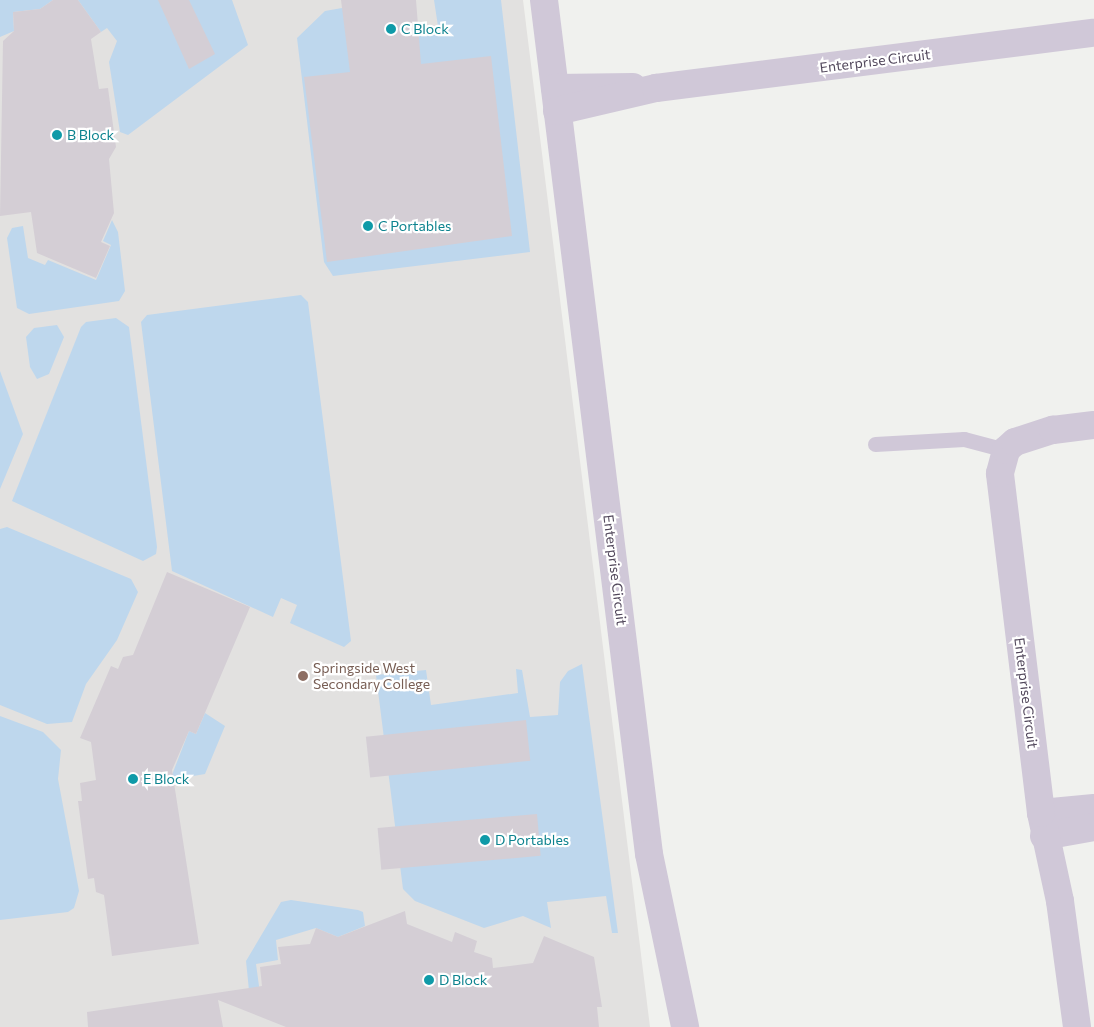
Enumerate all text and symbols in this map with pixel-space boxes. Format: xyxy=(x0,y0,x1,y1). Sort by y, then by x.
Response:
place label: C Block xyxy=(401,21,449,37)
marker: C Block xyxy=(385,23,397,35)
street label: Enterprise Circuit xyxy=(819,46,931,76)
place label: B Block xyxy=(67,127,114,143)
marker: B Block xyxy=(51,129,63,141)
place label: C Portables xyxy=(378,218,451,234)
marker: C Portables xyxy=(362,220,374,232)
street label: Enterprise Circuit xyxy=(600,514,630,626)
street label: Enterprise Circuit xyxy=(1011,637,1041,749)
place label: Springside West Secondary College xyxy=(313,660,430,692)
marker: Springside West Secondary College xyxy=(297,670,309,682)
place label: E Block xyxy=(143,771,189,787)
marker: E Block xyxy=(127,773,139,785)
place label: D Portables xyxy=(495,832,569,848)
marker: D Portables xyxy=(479,834,491,846)
place label: D Block xyxy=(439,972,487,988)
marker: D Block xyxy=(423,974,435,986)

